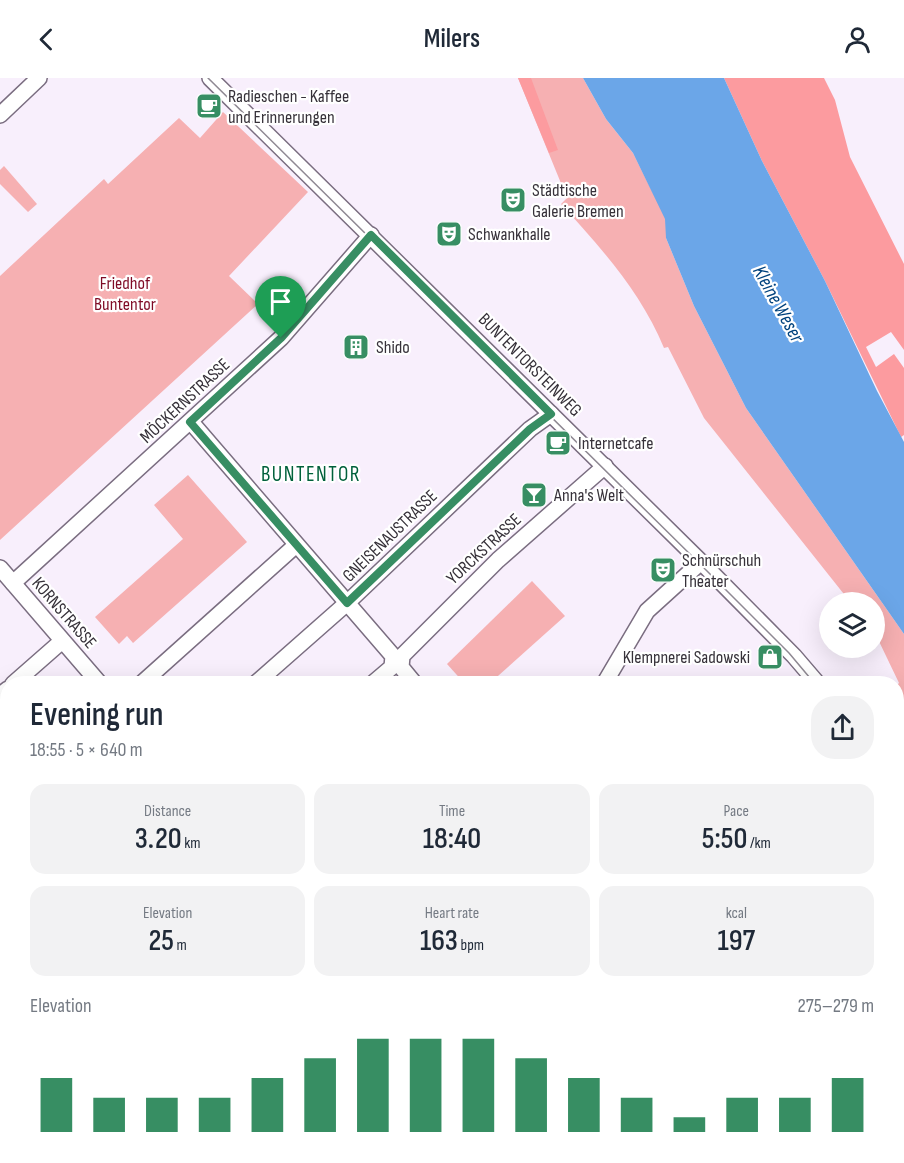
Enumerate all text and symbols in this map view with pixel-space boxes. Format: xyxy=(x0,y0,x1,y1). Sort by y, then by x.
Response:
icon: back xyxy=(30,23,63,56)
text: Milers xyxy=(424,23,480,55)
icon: person xyxy=(841,23,874,56)
place label: Radieschen - Kaffee und Erinnerungen xyxy=(228,86,349,128)
cafe icon: Radieschen - Kaffee und Erinnerungen xyxy=(194,91,224,121)
place label: Städtische Galerie Bremen xyxy=(532,180,624,222)
theatre icon: Städtische Galerie Bremen xyxy=(498,185,528,215)
theatre icon: Schwankhalle xyxy=(434,219,464,249)
place label: Schwankhalle xyxy=(468,224,551,245)
water label: Kleine Weser xyxy=(747,261,810,348)
park label: Friedhof Buntentor xyxy=(94,273,156,315)
pin xyxy=(255,276,306,338)
icon: arrive xyxy=(264,285,297,318)
street label: BUNTENTORSTEINWEG xyxy=(474,309,586,421)
building icon: Shido xyxy=(341,332,371,362)
place label: Shido xyxy=(376,337,410,358)
street label: MÖCKERNSTRASSE xyxy=(136,354,234,448)
cafe icon: Internetcafe xyxy=(543,428,573,458)
place label: Internetcafe xyxy=(578,433,653,454)
district label: BUNTENTOR xyxy=(261,462,361,487)
bar icon: Anna's Welt xyxy=(519,480,549,510)
place label: Anna's Welt xyxy=(553,485,625,506)
street label: GNEISENAUSTRASSE xyxy=(338,486,442,586)
street label: YORCKSTRASSE xyxy=(442,509,526,589)
place label: Schnürschuh Theater xyxy=(682,550,761,592)
theatre icon: Schnürschuh Theater xyxy=(648,555,678,585)
street label: KORNSTRASSE xyxy=(27,573,101,653)
map controls xyxy=(819,592,885,658)
button: layers xyxy=(819,592,885,658)
shop icon: Klempnerei Sadowski xyxy=(755,642,785,672)
place label: Klempnerei Sadowski xyxy=(623,647,750,668)
text: Evening run xyxy=(30,695,164,735)
button: share xyxy=(811,696,874,759)
text: 18:55 · 5 × 640 m xyxy=(30,738,142,762)
text: Distance xyxy=(144,802,191,821)
text: Time xyxy=(439,802,465,821)
text: Pace xyxy=(724,802,749,821)
text: 3.20 xyxy=(135,821,182,857)
text: 18:40 xyxy=(423,821,481,857)
text: 5:50 xyxy=(702,821,747,857)
text: km xyxy=(182,834,201,853)
text: /km xyxy=(747,834,771,853)
text: Elevation xyxy=(143,904,192,923)
text: Heart rate xyxy=(425,904,479,923)
text: kcal xyxy=(726,904,747,923)
text: 25 xyxy=(149,923,174,959)
text: 163 xyxy=(420,923,458,959)
text: 197 xyxy=(717,923,755,959)
text: m xyxy=(174,936,187,955)
text: bpm xyxy=(458,936,484,955)
text: Elevation xyxy=(30,994,92,1018)
text: 275–279 m xyxy=(797,994,874,1018)

